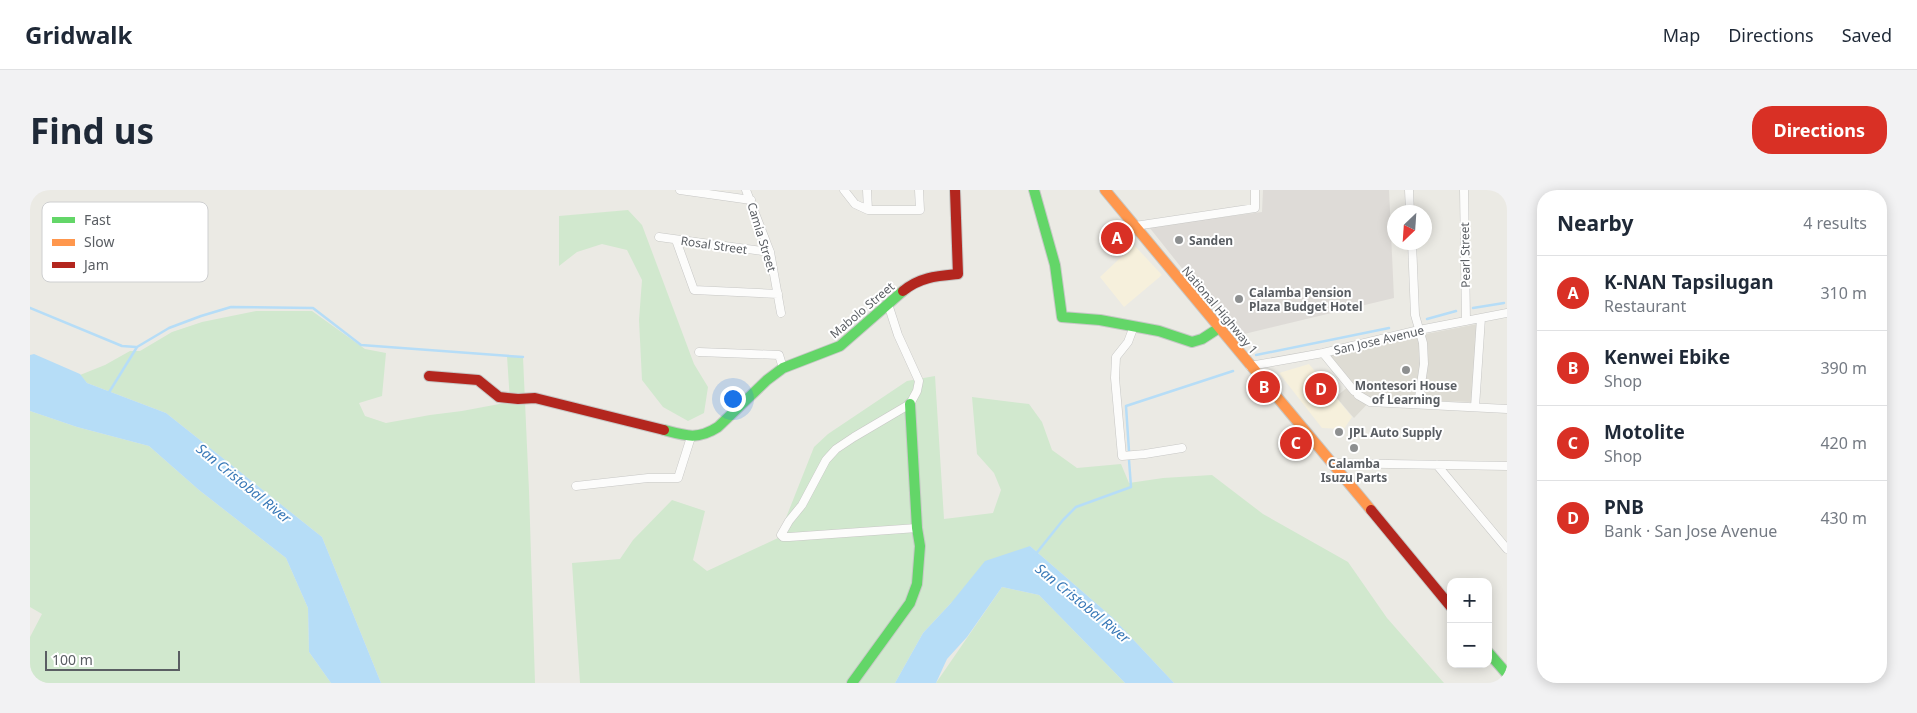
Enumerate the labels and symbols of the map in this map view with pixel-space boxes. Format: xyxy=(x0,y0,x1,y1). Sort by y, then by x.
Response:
street label: Camia Street xyxy=(743,200,781,275)
legend xyxy=(42,202,208,282)
north arrow xyxy=(1387,205,1432,250)
text: Fast xyxy=(84,210,111,229)
pin: A xyxy=(1101,219,1133,257)
street label: Pearl Street xyxy=(1456,221,1474,288)
text: Slow xyxy=(84,232,115,251)
street label: Rosal Street xyxy=(680,232,749,258)
place label: Sanden xyxy=(1189,232,1233,249)
marker: Sanden xyxy=(1173,234,1185,246)
text: Jam xyxy=(82,255,109,274)
street label: National Highway 1 xyxy=(1178,262,1262,358)
street label: Mabolo Street xyxy=(826,278,898,342)
place label: Calamba Pension Plaza Budget Hotel xyxy=(1249,284,1363,315)
marker: Calamba Pension Plaza Budget Hotel xyxy=(1233,293,1245,305)
street label: San Jose Avenue xyxy=(1332,321,1426,359)
marker: Montesori House of Learning xyxy=(1400,364,1412,376)
pin: B xyxy=(1248,368,1280,406)
pin: D xyxy=(1305,370,1337,408)
place label: Montesori House of Learning xyxy=(1355,377,1457,408)
your location xyxy=(720,386,746,412)
pin: C xyxy=(1280,424,1312,462)
place label: JPL Auto Supply xyxy=(1348,424,1442,441)
marker: JPL Auto Supply xyxy=(1333,426,1345,438)
water label: San Cristobal River xyxy=(193,439,296,527)
marker: Calamba Isuzu Parts xyxy=(1348,442,1360,454)
place label: Calamba Isuzu Parts xyxy=(1321,455,1387,486)
water label: San Cristobal River xyxy=(1032,559,1135,647)
scale bar xyxy=(45,648,180,671)

